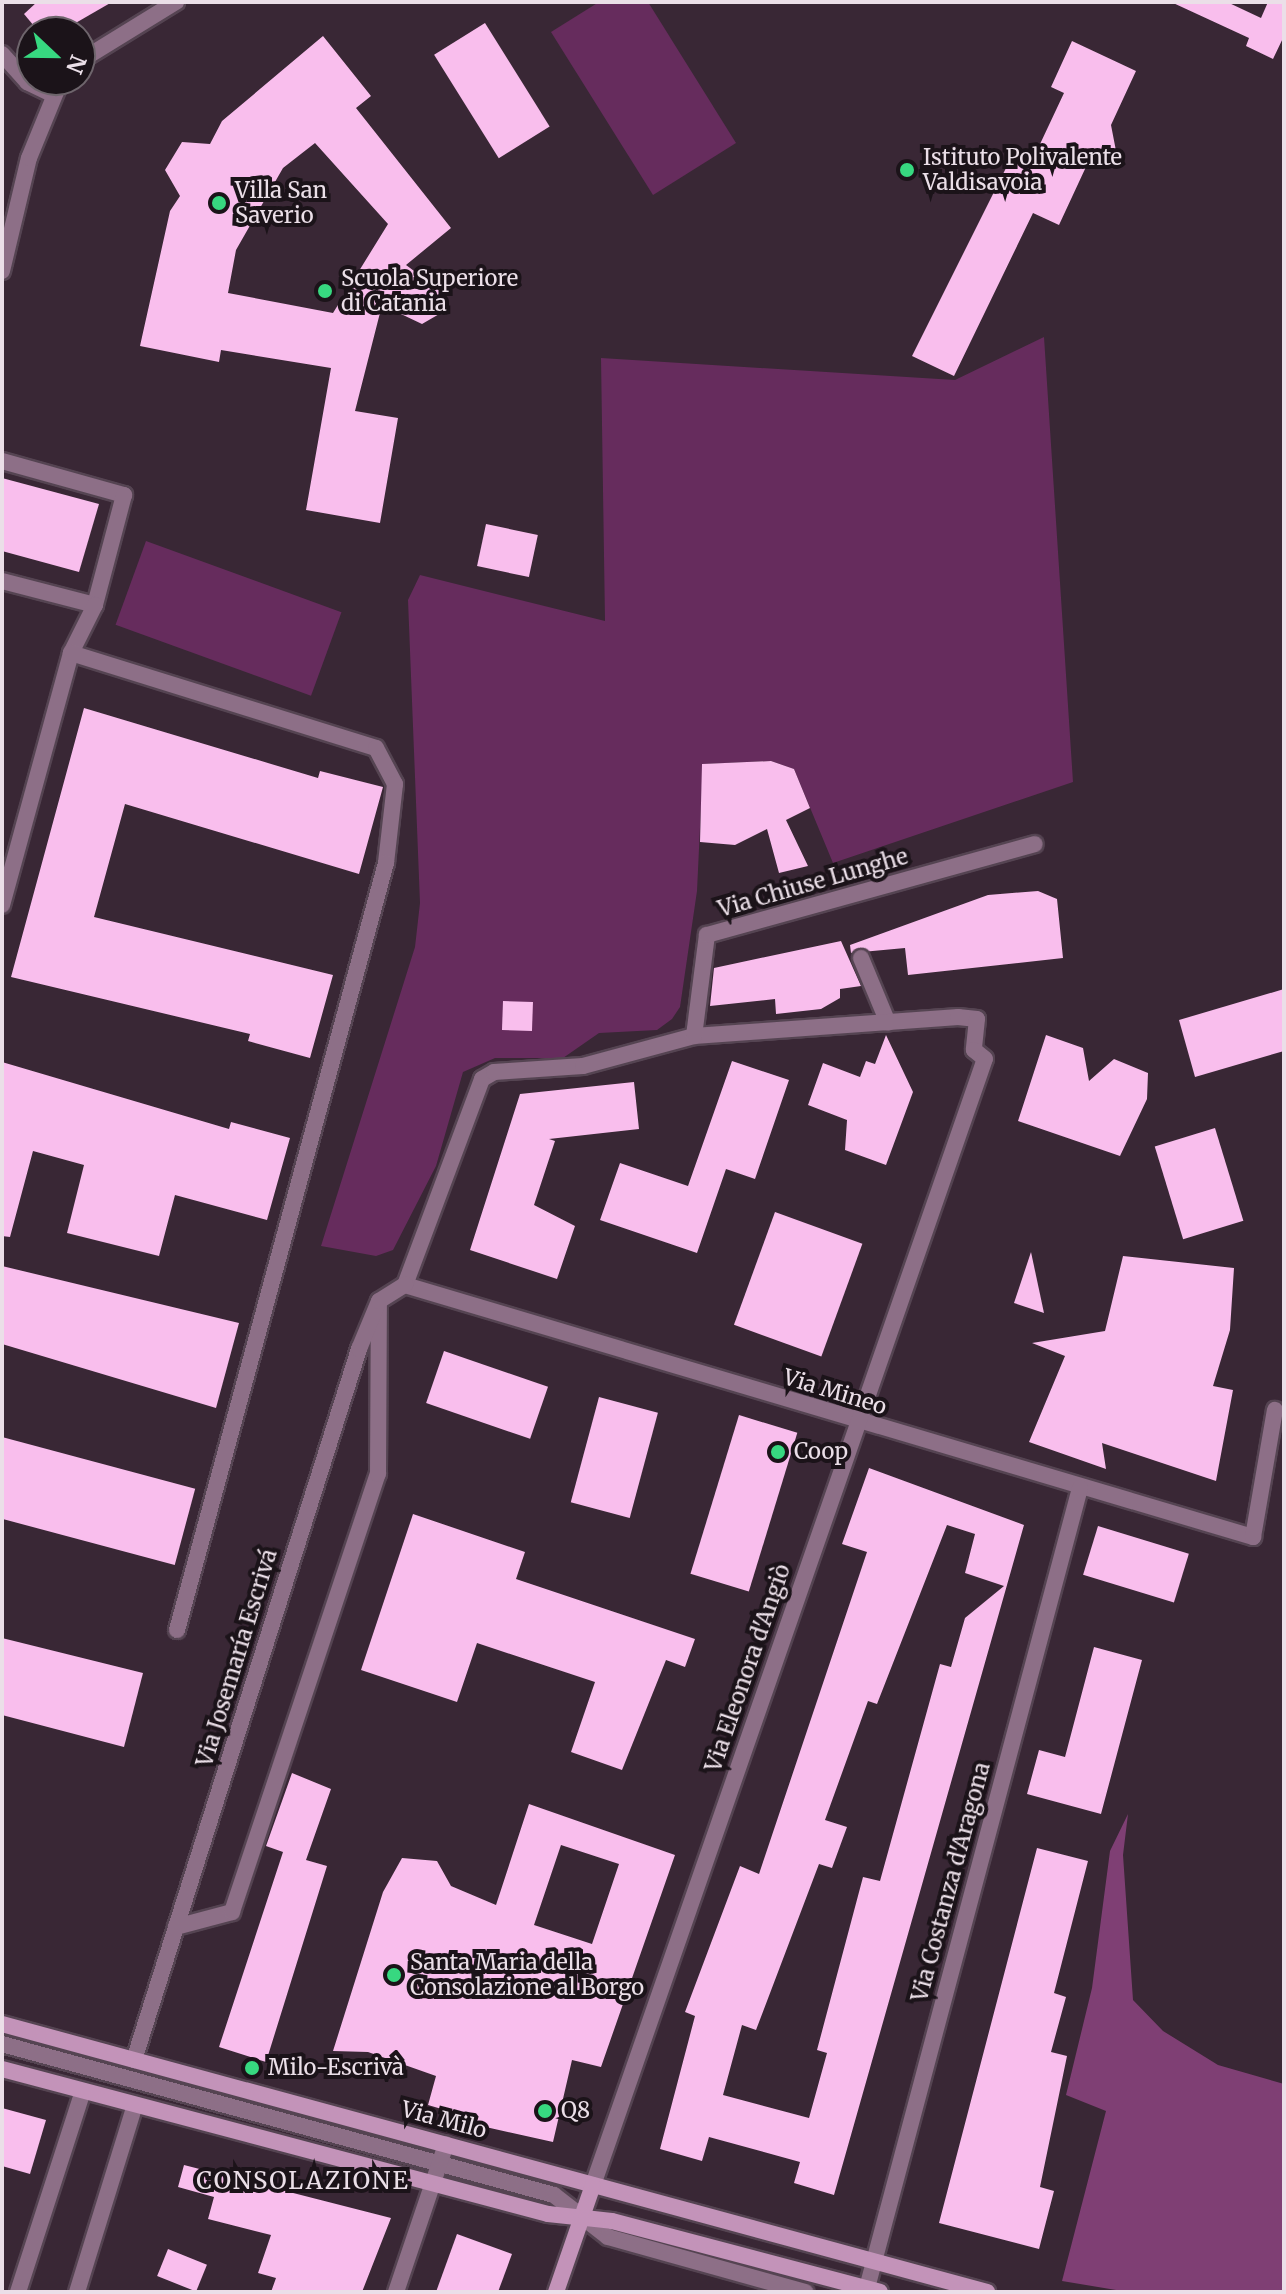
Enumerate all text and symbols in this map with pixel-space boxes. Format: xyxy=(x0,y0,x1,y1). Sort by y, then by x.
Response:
north arrow xyxy=(16,16,96,96)
text: N xyxy=(60,51,93,78)
place label: Istituto Polivalente Valdisavoia xyxy=(923,144,1122,196)
marker: Istituto Polivalente Valdisavoia xyxy=(898,161,916,179)
place label: Villa San Saverio xyxy=(235,177,327,228)
marker: Villa San Saverio xyxy=(210,194,228,212)
place label: Scuola Superiore di Catania xyxy=(341,265,518,316)
marker: Scuola Superiore di Catania xyxy=(316,282,334,300)
street label: Via Chiuse Lunghe xyxy=(715,843,911,923)
street label: Via Mineo xyxy=(780,1364,890,1420)
place label: Coop xyxy=(794,1439,848,1465)
marker: Coop xyxy=(769,1443,787,1461)
street label: Via Josemaría Escrivá xyxy=(191,1546,283,1770)
street label: Via Eleonora d'Angiò xyxy=(700,1561,796,1775)
street label: Via Costanza d'Aragona xyxy=(906,1760,996,2004)
place label: Santa Maria della Consolazione al Borgo xyxy=(410,1949,644,2000)
marker: Santa Maria della Consolazione al Borgo xyxy=(385,1966,403,1984)
place label: Milo-Escrivà xyxy=(268,2055,404,2081)
marker: Milo-Escrivà xyxy=(243,2059,261,2077)
street label: Via Milo xyxy=(399,2096,489,2144)
place label: Q8 xyxy=(561,2098,590,2124)
marker: Q8 xyxy=(536,2102,554,2120)
district label: CONSOLAZIONE xyxy=(196,2167,410,2195)

